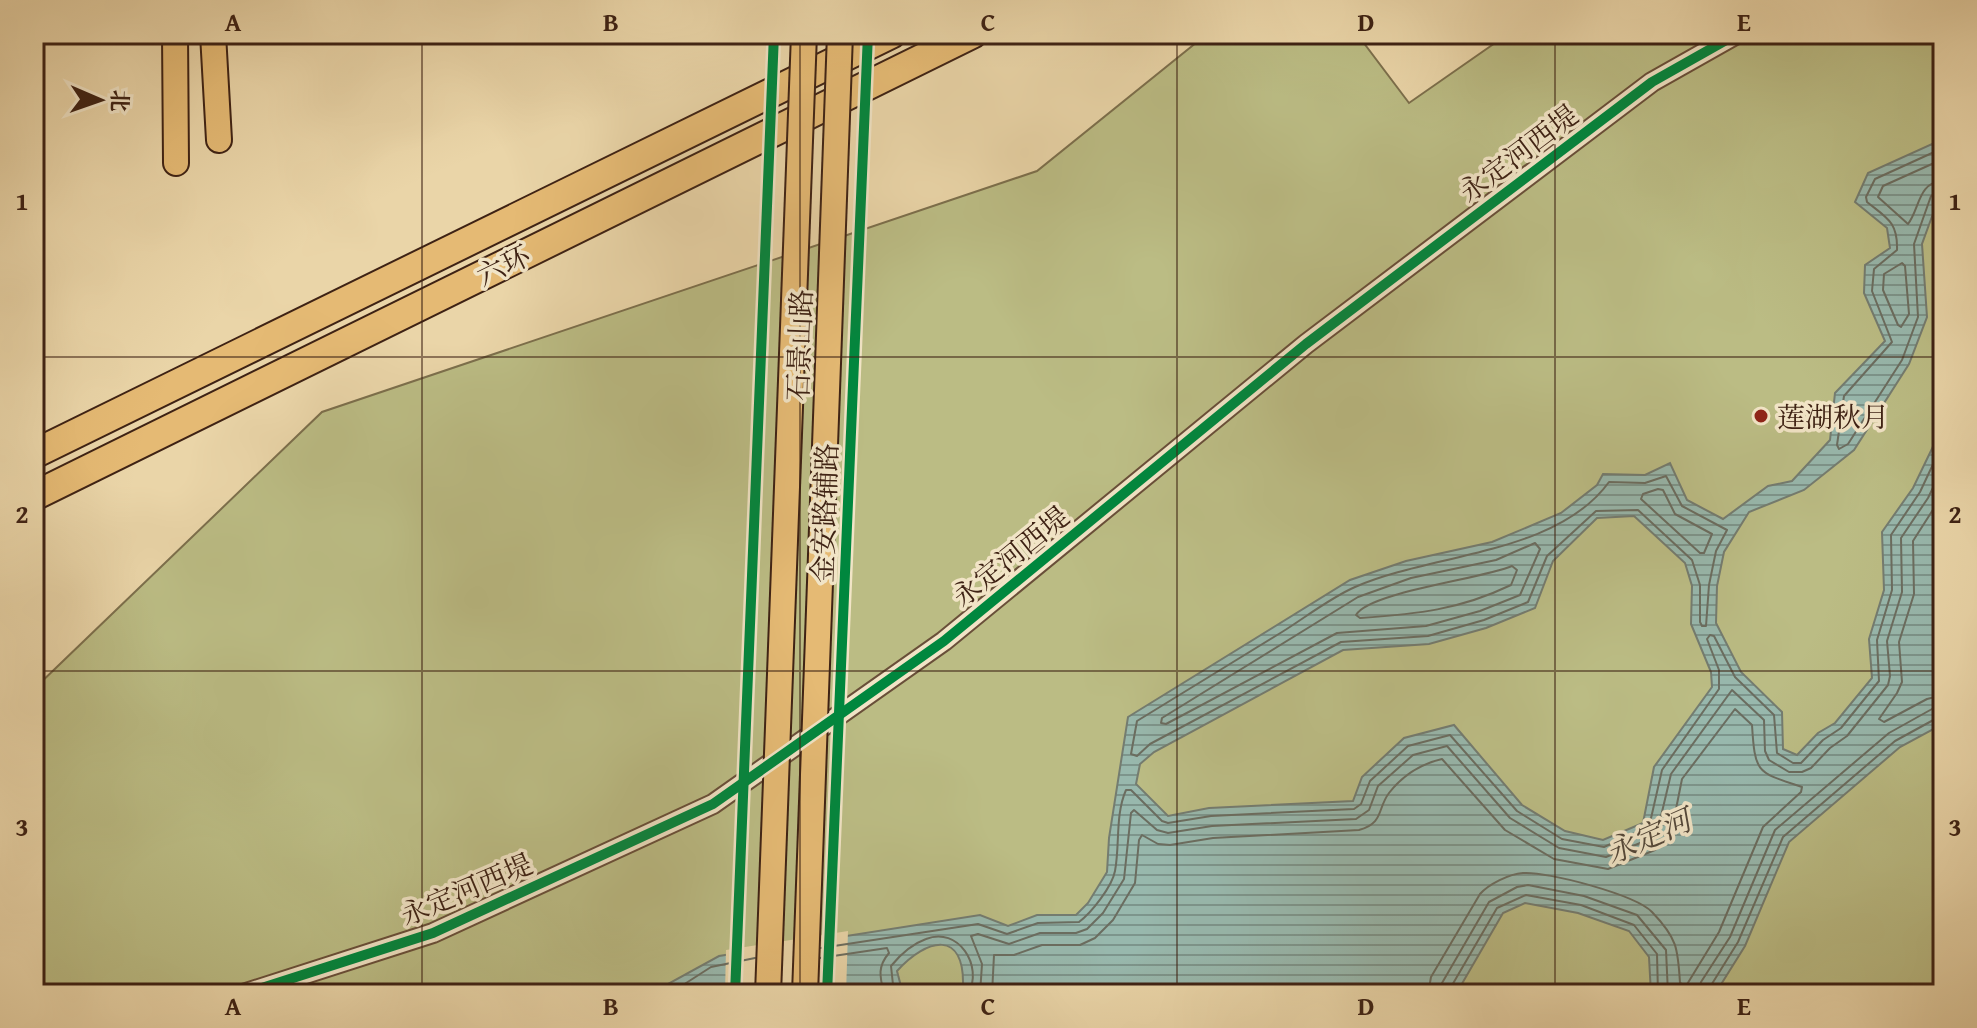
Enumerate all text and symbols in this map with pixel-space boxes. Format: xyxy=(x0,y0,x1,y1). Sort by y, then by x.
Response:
text: A xyxy=(225,2,242,41)
text: B xyxy=(603,2,619,41)
text: C xyxy=(981,2,995,41)
text: D xyxy=(1358,2,1374,41)
text: E xyxy=(1737,2,1751,41)
north arrow xyxy=(60,60,140,140)
text: 北 xyxy=(104,89,136,112)
street label: 永定河西堤 xyxy=(1450,94,1586,212)
text: 1 xyxy=(15,181,29,220)
text: 1 xyxy=(1948,181,1962,220)
street label: 六环 xyxy=(469,234,537,296)
street label: 石景山路 xyxy=(777,288,821,402)
place label: 莲湖秋月 xyxy=(1777,396,1889,437)
marker: 莲湖秋月 xyxy=(1752,407,1770,425)
street label: 金安路辅路 xyxy=(801,442,847,584)
text: 2 xyxy=(15,494,29,533)
text: 2 xyxy=(1948,494,1962,533)
street label: 永定河西堤 xyxy=(943,496,1077,616)
water label: 永定河 xyxy=(1598,796,1703,874)
text: 3 xyxy=(15,807,29,846)
text: 3 xyxy=(1948,807,1962,846)
street label: 永定河西堤 xyxy=(394,843,538,935)
text: A xyxy=(225,986,242,1025)
text: B xyxy=(603,986,619,1025)
text: C xyxy=(981,986,995,1025)
text: D xyxy=(1358,986,1374,1025)
text: E xyxy=(1737,986,1751,1025)

